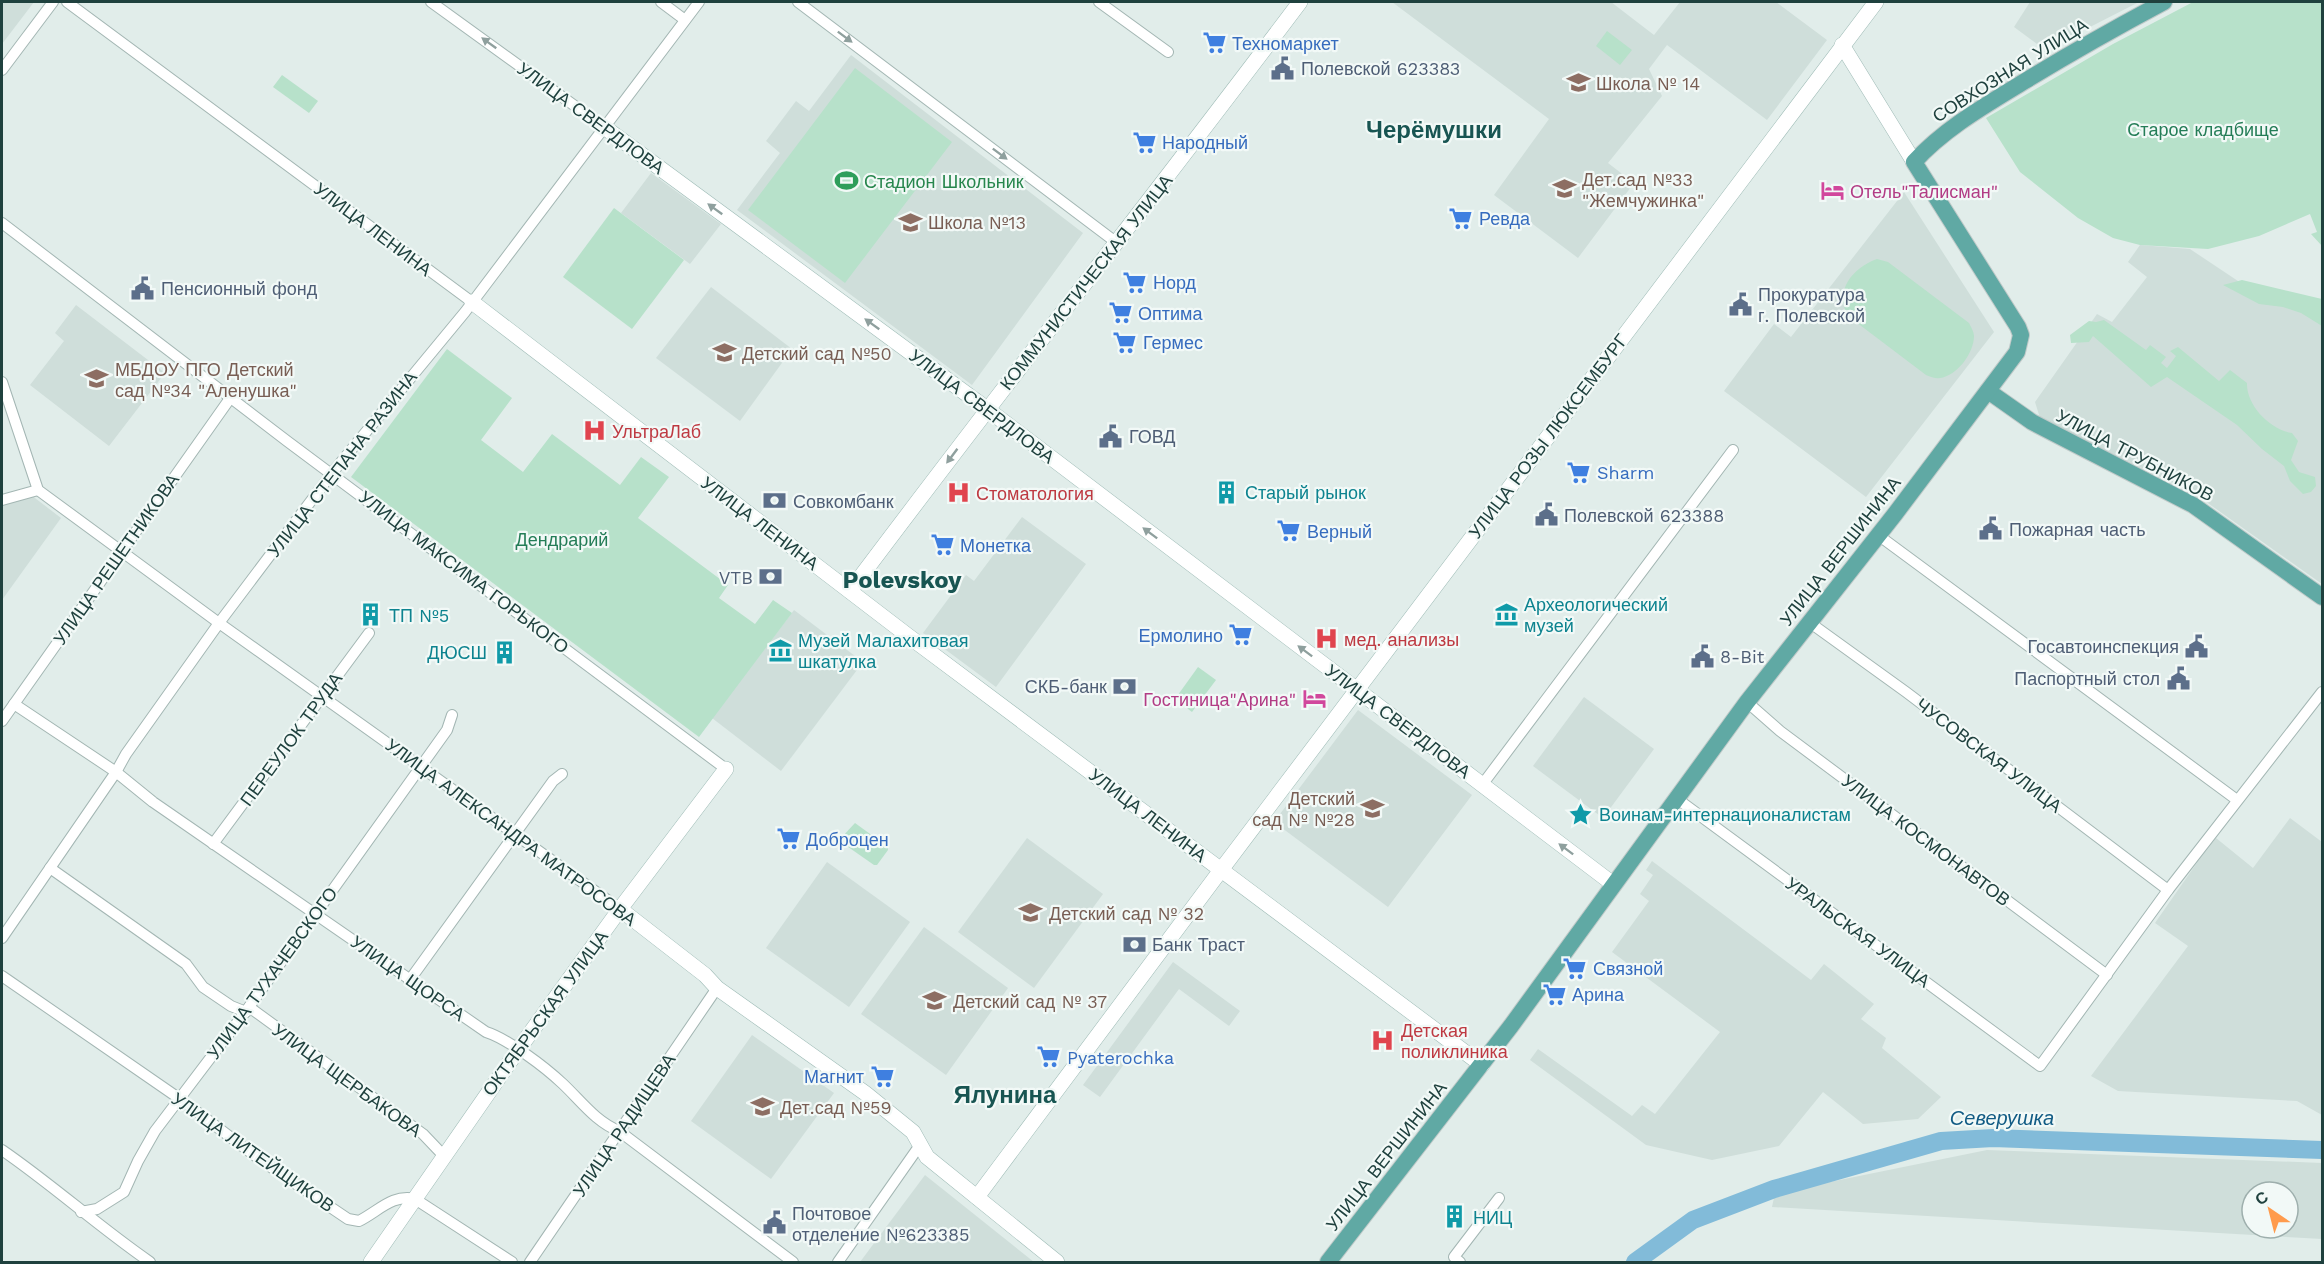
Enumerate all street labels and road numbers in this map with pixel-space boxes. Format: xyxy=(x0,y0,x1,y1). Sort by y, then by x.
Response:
street label: СОВХОЗНАЯ УЛИЦА xyxy=(1928,14,2092,126)
street label: УЛИЦА СВЕРДЛОВА xyxy=(514,58,668,178)
street label: КОММУНИСТИЧЕСКАЯ УЛИЦА xyxy=(995,170,1177,394)
street label: УЛИЦА ЛЕНИНА xyxy=(310,178,436,280)
street label: УЛИЦА РОЗЫ ЛЮКСЕМБУРГ xyxy=(1464,329,1632,542)
street label: УЛИЦА СВЕРДЛОВА xyxy=(905,345,1059,467)
street label: УЛИЦА СТЕПАНА РАЗИНА xyxy=(263,367,421,561)
street label: УЛИЦА ТРУБНИКОВ xyxy=(2053,405,2217,505)
street label: УЛИЦА РЕШЕТНИКОВА xyxy=(49,469,183,649)
street label: УЛИЦА ЛЕНИНА xyxy=(697,472,823,574)
street label: УЛИЦА ВЕРШИНИНА xyxy=(1775,472,1905,630)
street label: УЛИЦА МАКСИМА ГОРЬКОГО xyxy=(355,486,573,658)
street label: УЛИЦА СВЕРДЛОВА xyxy=(1321,660,1475,782)
street label: ПЕРЕУЛОК ТРУДА xyxy=(236,668,346,810)
street label: ЧУСОВСКАЯ УЛИЦА xyxy=(1912,693,2066,817)
street label: УЛИЦА АЛЕКСАНДРА МАТРОСОВА xyxy=(382,734,640,930)
street label: УЛИЦА ЛЕНИНА xyxy=(1085,764,1211,866)
street label: УЛИЦА КОСМОНАВТОВ xyxy=(1838,770,2014,910)
street label: УРАЛЬСКАЯ УЛИЦА xyxy=(1782,873,1934,991)
street label: УЛИЦА ТУХАЧЕВСКОГО xyxy=(203,883,341,1063)
street label: ОКТЯБРЬСКАЯ УЛИЦА xyxy=(478,926,612,1100)
street label: УЛИЦА ЩОРСА xyxy=(347,931,469,1025)
street label: УЛИЦА ЩЕРБАКОВА xyxy=(268,1019,426,1141)
street label: УЛИЦА РАДИЩЕВА xyxy=(568,1050,680,1200)
street label: УЛИЦА ВЕРШИНИНА xyxy=(1321,1077,1451,1235)
street label: УЛИЦА ЛИТЕЙЩИКОВ xyxy=(168,1088,338,1216)

